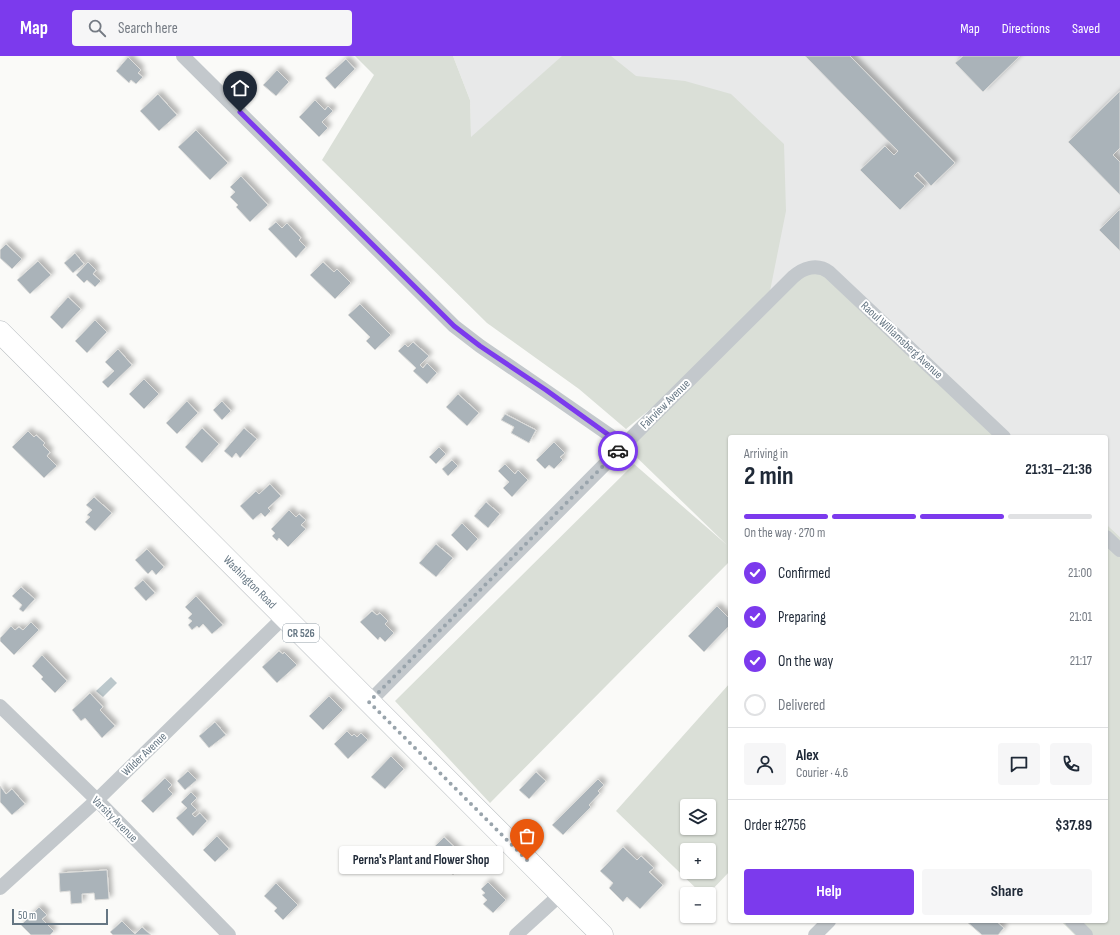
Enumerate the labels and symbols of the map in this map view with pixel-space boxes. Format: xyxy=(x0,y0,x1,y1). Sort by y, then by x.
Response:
pin xyxy=(223,71,257,112)
street label: Raoul Williamsberg Avenue xyxy=(858,298,946,382)
street label: Fairview Avenue xyxy=(637,376,694,432)
courier xyxy=(598,431,638,471)
street label: Washington Road xyxy=(220,553,279,612)
road number: CR 526 xyxy=(283,624,319,642)
street label: Wilder Avenue xyxy=(119,729,170,779)
street label: Varsity Avenue xyxy=(88,793,141,846)
pin xyxy=(510,819,544,860)
callout: Perna's Plant and Flower Shop xyxy=(339,846,503,874)
scale bar xyxy=(12,907,108,926)

